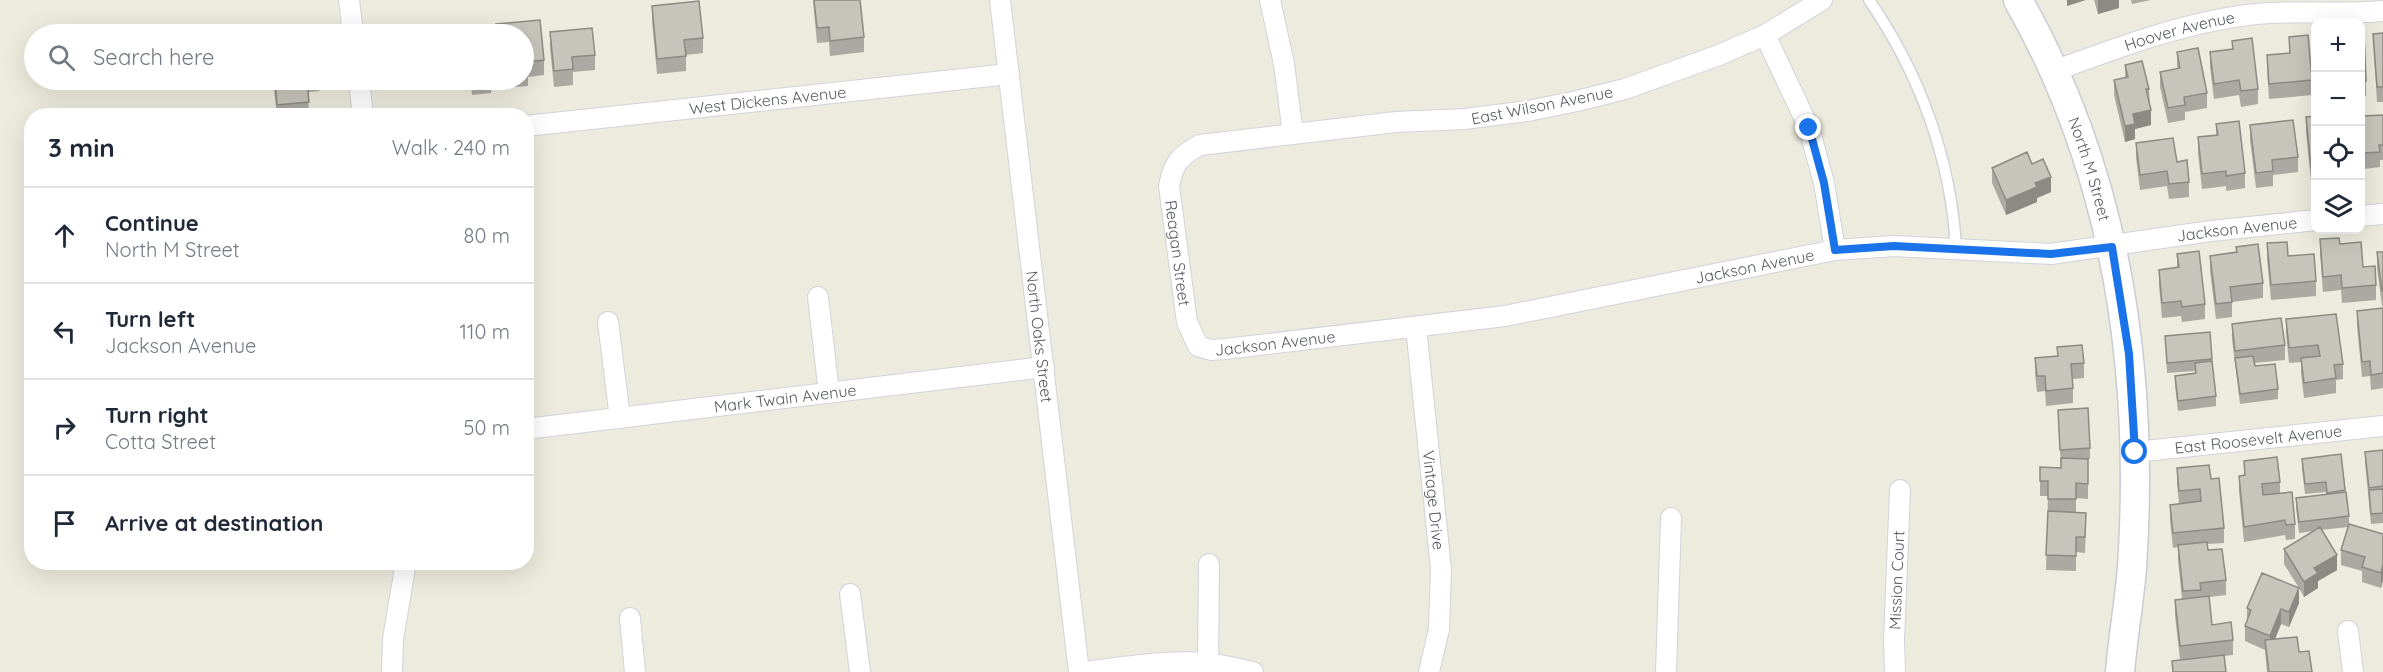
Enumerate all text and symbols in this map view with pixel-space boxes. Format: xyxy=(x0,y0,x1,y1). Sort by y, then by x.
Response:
street label: Hoover Avenue xyxy=(2122,7,2236,55)
map controls xyxy=(2311,18,2365,234)
button: + xyxy=(2311,18,2365,72)
search box xyxy=(24,24,534,90)
icon: search xyxy=(45,41,78,74)
text: Search here xyxy=(93,43,214,71)
button: − xyxy=(2311,72,2365,126)
street label: East Wilson Avenue xyxy=(1469,81,1615,129)
street label: West Dickens Avenue xyxy=(688,82,847,118)
route end xyxy=(1795,114,1821,140)
street label: North M Street xyxy=(2064,114,2115,223)
button: locate xyxy=(2311,126,2365,180)
text: 3 min xyxy=(48,131,115,164)
text: Walk · 240 m xyxy=(392,135,510,160)
button: layers xyxy=(2311,180,2365,234)
street label: Reagan Street xyxy=(1161,199,1195,307)
text: Continue xyxy=(105,209,199,237)
street label: Jackson Avenue xyxy=(2175,212,2298,246)
icon: ahead xyxy=(48,219,81,252)
text: 80 m xyxy=(464,223,510,248)
text: North M Street xyxy=(105,237,240,262)
street label: Jackson Avenue xyxy=(1693,244,1816,288)
street label: North Oaks Street xyxy=(1022,270,1057,404)
text: Turn left xyxy=(105,305,195,333)
icon: left xyxy=(48,315,81,348)
text: 110 m xyxy=(460,319,510,344)
street label: Jackson Avenue xyxy=(1214,326,1336,360)
text: Jackson Avenue xyxy=(105,333,256,358)
street label: Mark Twain Avenue xyxy=(713,380,858,416)
text: Turn right xyxy=(105,401,209,429)
icon: right xyxy=(48,411,81,444)
text: 50 m xyxy=(464,415,510,440)
street label: East Roosevelt Avenue xyxy=(2174,420,2343,458)
text: Cotta Street xyxy=(105,429,216,454)
route start xyxy=(2121,438,2147,464)
street label: Vintage Drive xyxy=(1419,449,1449,551)
icon: arrive xyxy=(48,507,81,540)
text: Arrive at destination xyxy=(105,509,323,537)
street label: Mission Court xyxy=(1884,530,1908,630)

